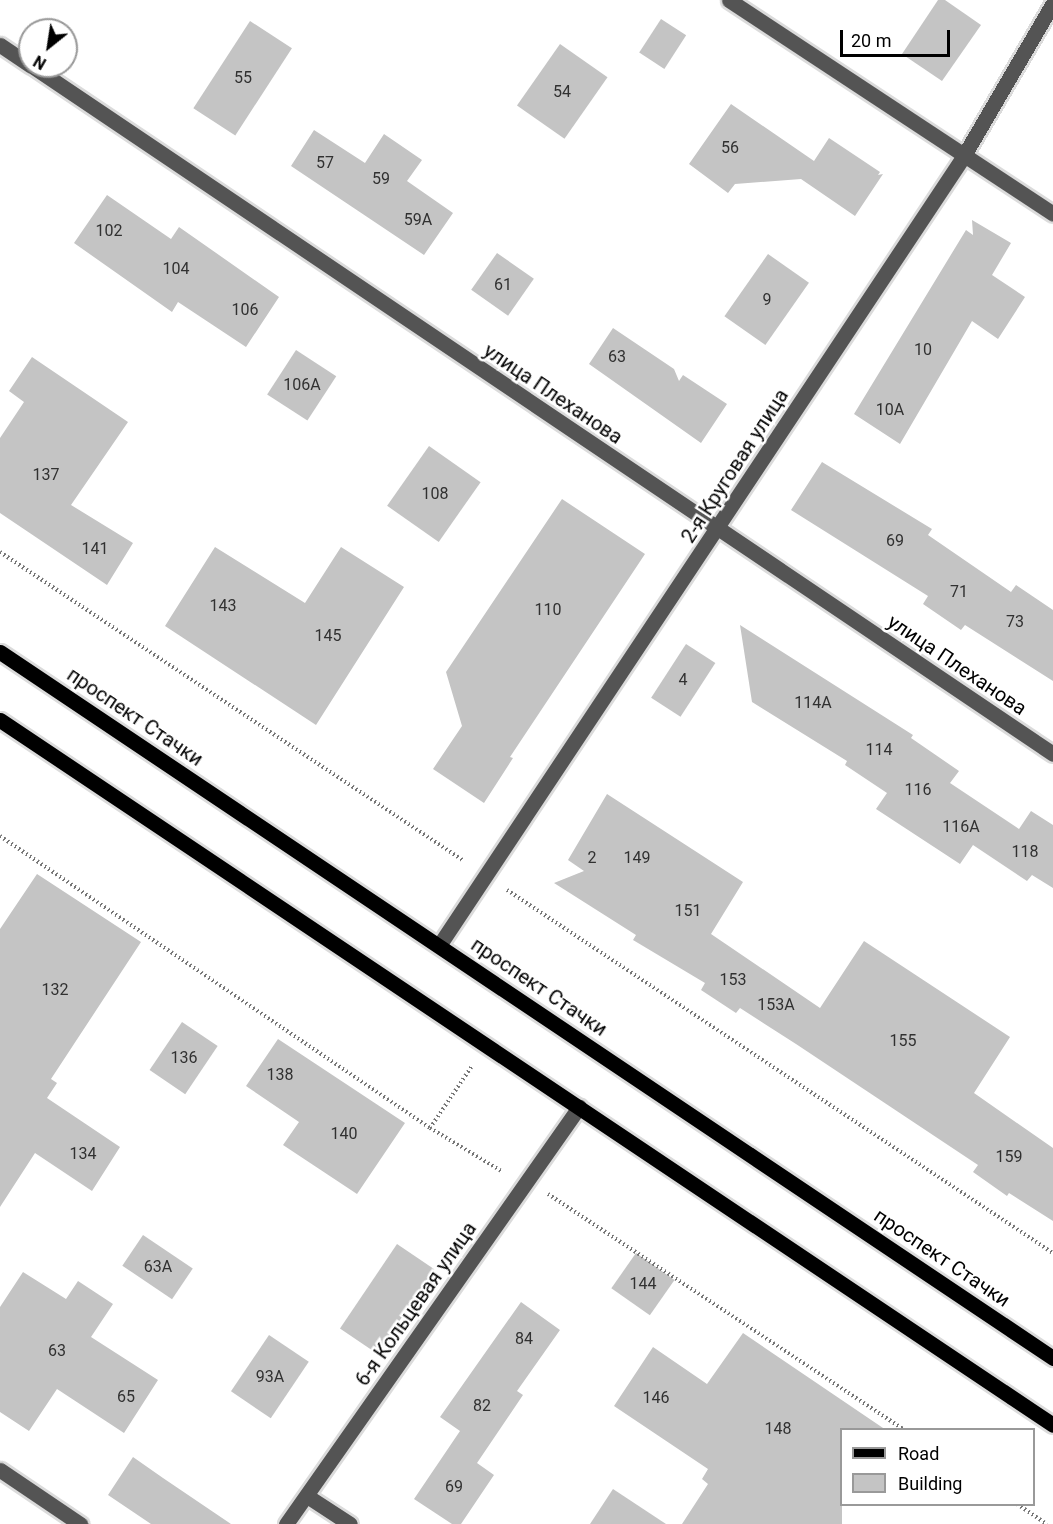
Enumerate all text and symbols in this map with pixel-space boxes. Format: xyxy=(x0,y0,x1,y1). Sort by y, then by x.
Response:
north arrow xyxy=(18,18,78,78)
scale bar xyxy=(843,18,952,56)
text: 20 m xyxy=(851,30,891,51)
text: N xyxy=(30,51,49,73)
house number: 55 xyxy=(234,68,252,88)
house number: 54 xyxy=(553,82,571,102)
house number: 56 xyxy=(721,138,739,158)
house number: 57 xyxy=(316,153,334,173)
house number: 59 xyxy=(372,169,390,189)
house number: 59А xyxy=(404,210,432,230)
house number: 102 xyxy=(96,221,122,241)
house number: 104 xyxy=(163,259,189,279)
house number: 61 xyxy=(494,275,512,295)
house number: 9 xyxy=(763,290,771,310)
house number: 106 xyxy=(232,300,258,320)
street label: улица Плеханова xyxy=(479,339,627,449)
house number: 10 xyxy=(914,340,932,360)
house number: 63 xyxy=(608,347,626,367)
house number: 106А xyxy=(283,375,321,395)
street label: 2-я Круговая улица xyxy=(676,385,794,547)
house number: 10А xyxy=(876,400,904,420)
house number: 137 xyxy=(33,465,59,485)
house number: 108 xyxy=(422,484,448,504)
house number: 69 xyxy=(886,531,904,551)
house number: 141 xyxy=(82,539,108,559)
house number: 71 xyxy=(950,582,968,602)
house number: 143 xyxy=(210,596,236,616)
house number: 110 xyxy=(535,600,561,620)
street label: улица Плеханова xyxy=(883,610,1031,720)
house number: 73 xyxy=(1006,612,1024,632)
house number: 145 xyxy=(315,626,341,646)
street label: проспект Стачки xyxy=(62,663,208,771)
house number: 4 xyxy=(679,670,687,690)
house number: 114А xyxy=(794,693,832,713)
house number: 114 xyxy=(866,740,892,760)
house number: 116 xyxy=(905,780,931,800)
house number: 116А xyxy=(942,817,980,837)
house number: 118 xyxy=(1012,842,1038,862)
house number: 2 xyxy=(588,848,596,868)
house number: 149 xyxy=(624,848,650,868)
house number: 151 xyxy=(675,901,701,921)
street label: проспект Стачки xyxy=(466,933,612,1041)
house number: 153 xyxy=(720,970,746,990)
house number: 132 xyxy=(42,980,68,1000)
house number: 153А xyxy=(757,995,795,1015)
house number: 155 xyxy=(890,1031,916,1051)
house number: 136 xyxy=(171,1048,197,1068)
house number: 138 xyxy=(267,1065,293,1085)
house number: 140 xyxy=(331,1124,357,1144)
house number: 134 xyxy=(70,1144,96,1164)
house number: 159 xyxy=(996,1147,1022,1167)
street label: проспект Стачки xyxy=(869,1204,1015,1312)
street label: 6-я Кольцевая улица xyxy=(350,1217,482,1391)
house number: 63А xyxy=(144,1257,172,1277)
house number: 144 xyxy=(630,1274,656,1294)
house number: 84 xyxy=(515,1329,533,1349)
house number: 63 xyxy=(48,1341,66,1361)
house number: 93А xyxy=(256,1367,284,1387)
house number: 65 xyxy=(117,1387,135,1407)
house number: 146 xyxy=(643,1388,669,1408)
house number: 82 xyxy=(473,1396,491,1416)
house number: 148 xyxy=(765,1419,791,1439)
legend xyxy=(840,1428,1035,1506)
text: Road xyxy=(898,1443,939,1464)
text: Building xyxy=(898,1473,962,1494)
house number: 69 xyxy=(445,1477,463,1497)

